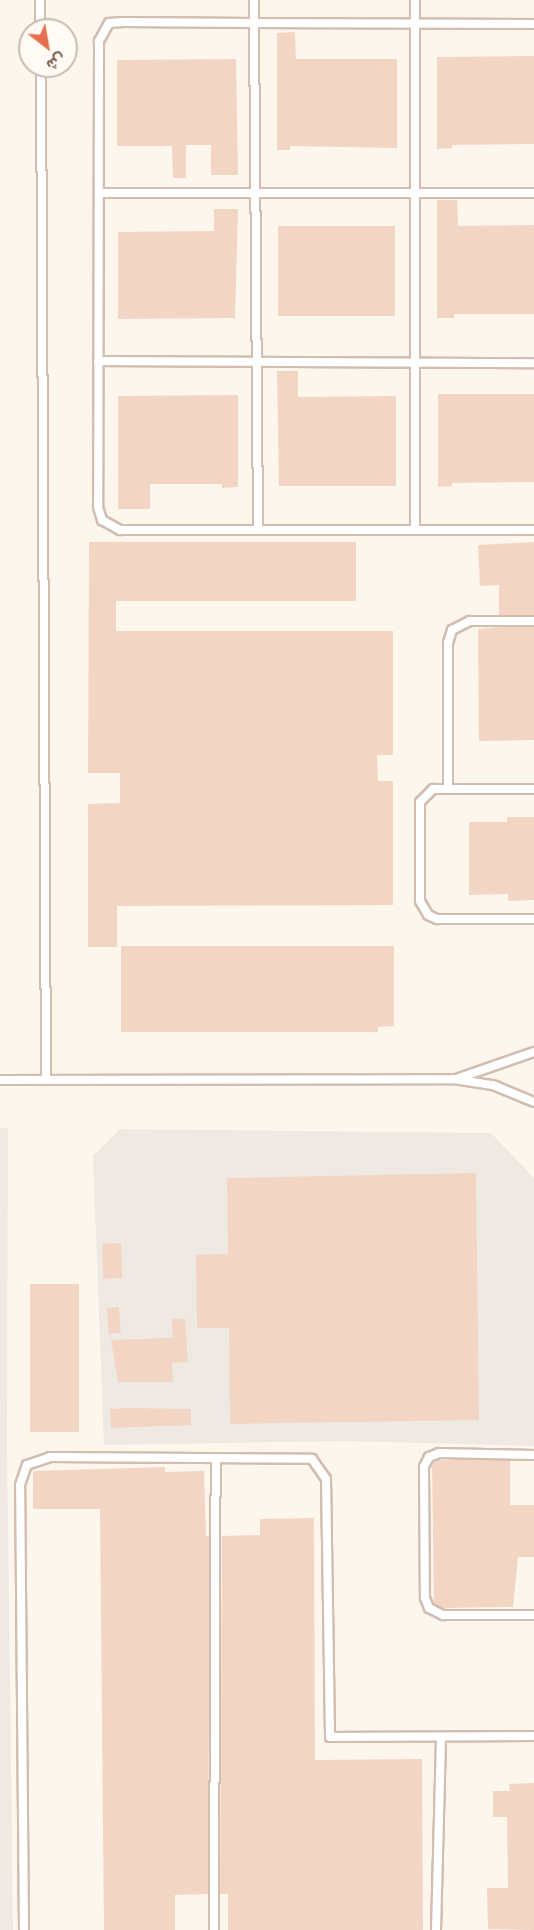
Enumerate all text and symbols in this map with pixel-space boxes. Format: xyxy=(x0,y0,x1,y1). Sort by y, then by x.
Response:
north arrow xyxy=(18,18,78,78)
text: ش xyxy=(42,47,70,76)

